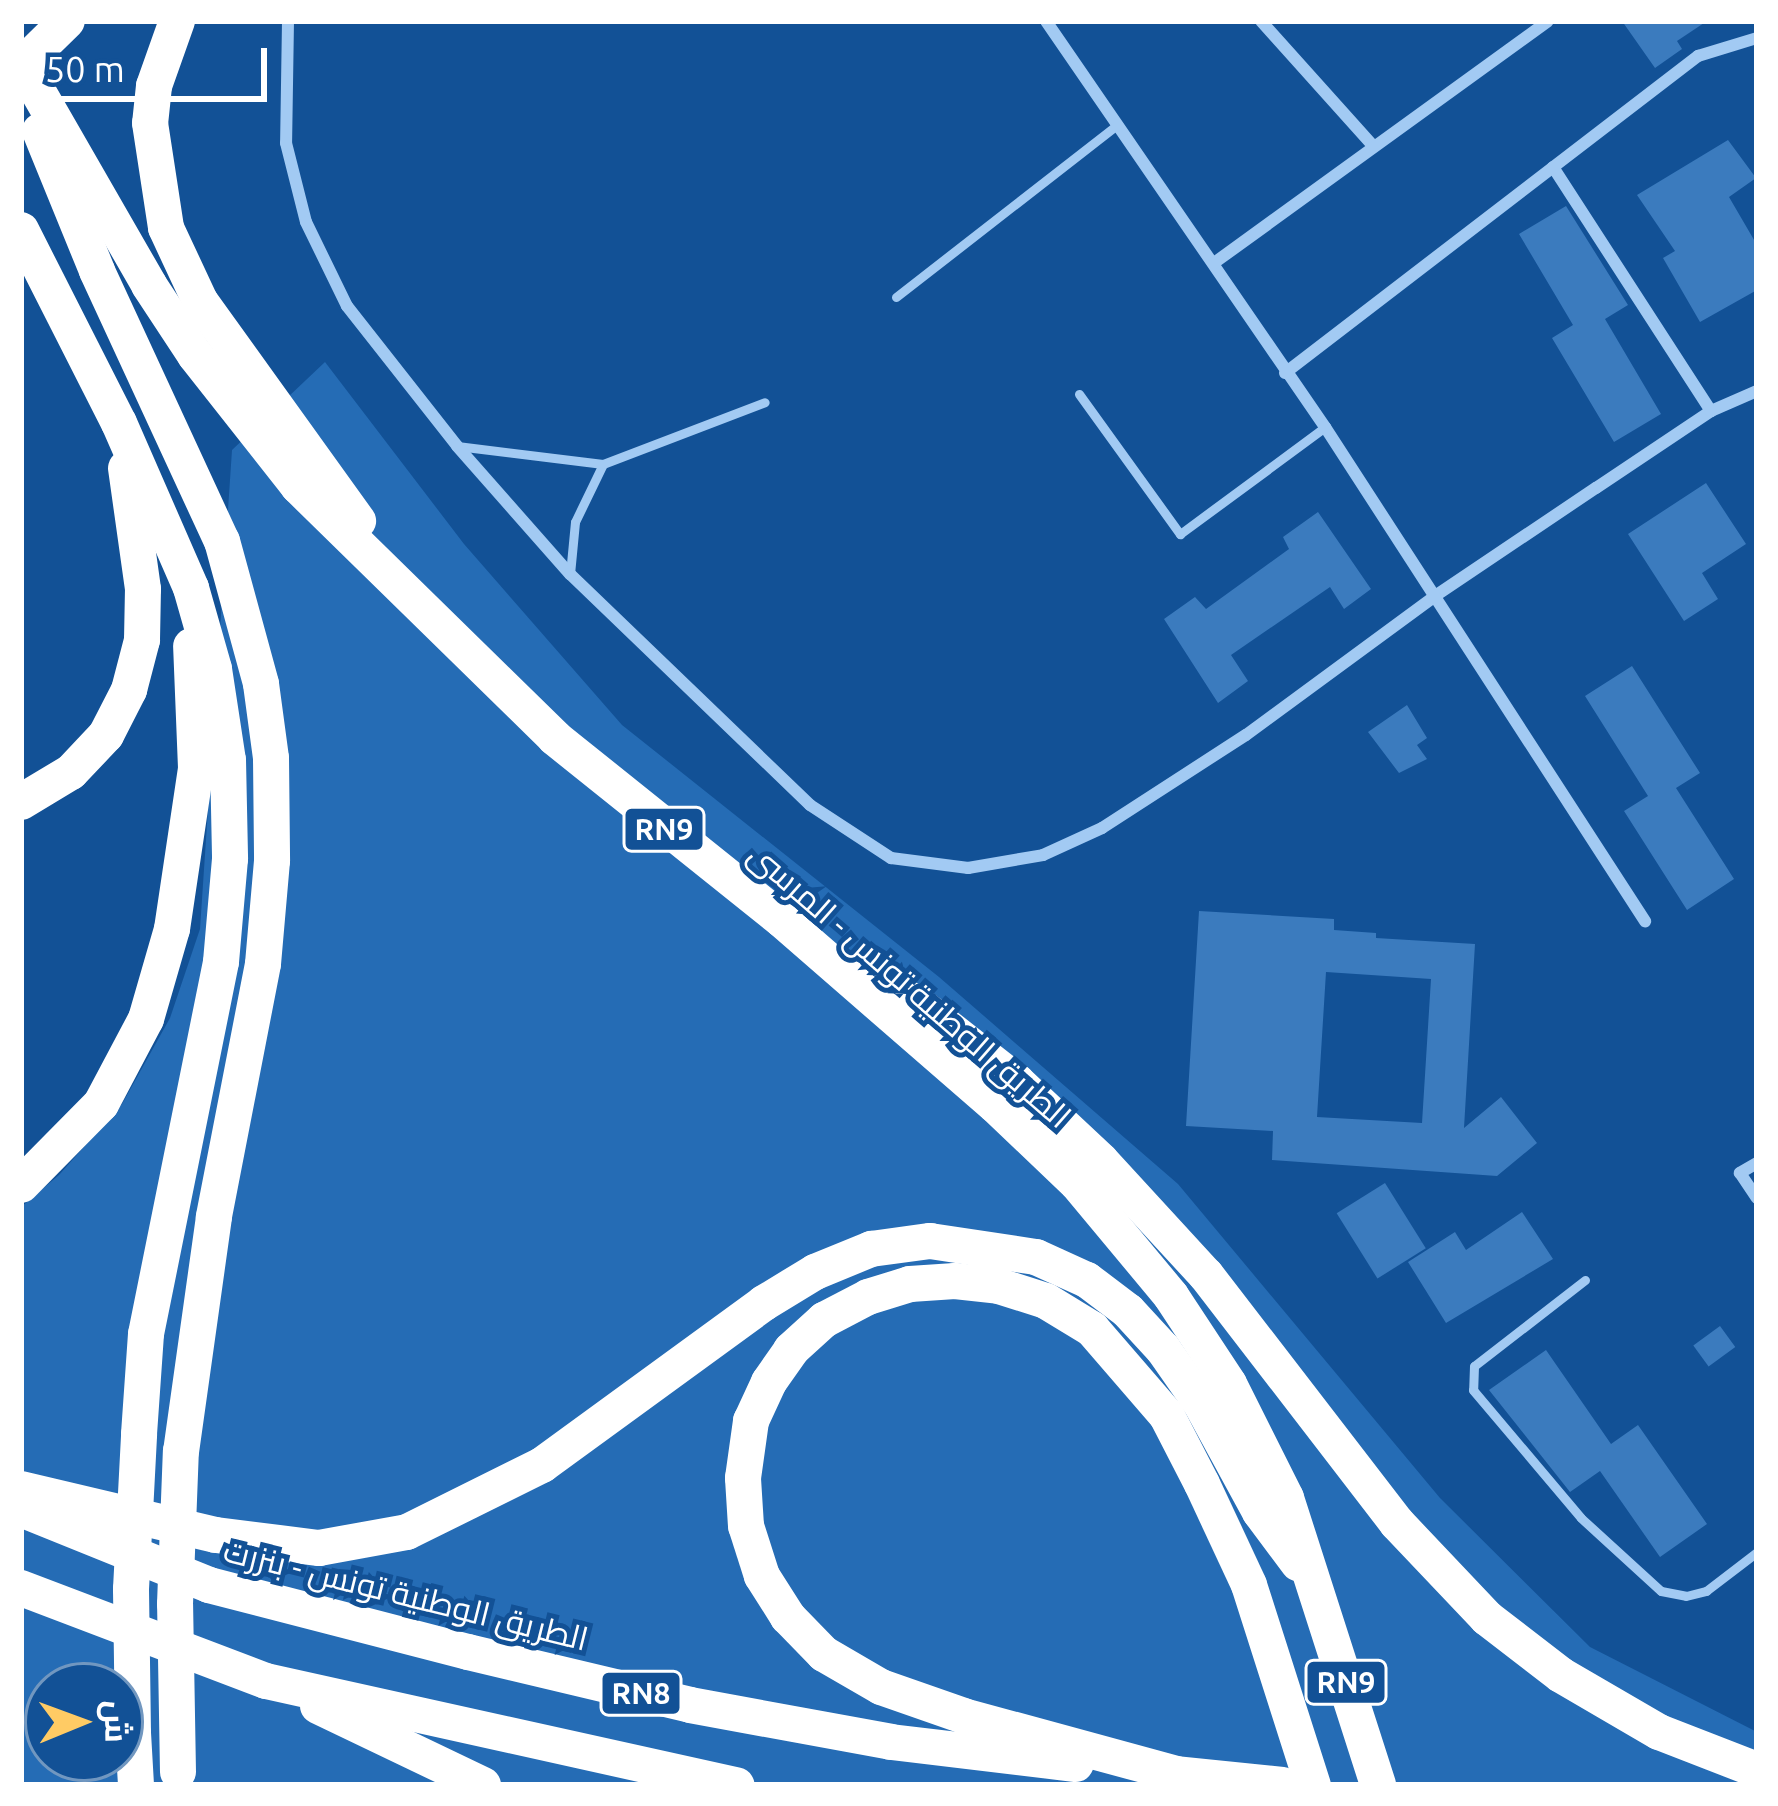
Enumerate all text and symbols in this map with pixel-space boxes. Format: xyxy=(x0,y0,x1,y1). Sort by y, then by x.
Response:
scale bar xyxy=(30,24,273,98)
text: 50 m xyxy=(45,48,125,89)
road number: RN9 xyxy=(622,805,706,853)
street label: الطريق الوطنية تونس - المرسى xyxy=(741,834,1079,1136)
street label: الطريق الوطنية تونس - بنزرت xyxy=(220,1530,592,1658)
road number: RN9 xyxy=(1304,1658,1388,1706)
north arrow xyxy=(24,1662,144,1782)
road number: RN8 xyxy=(599,1669,683,1717)
text: ش xyxy=(99,1700,136,1743)

